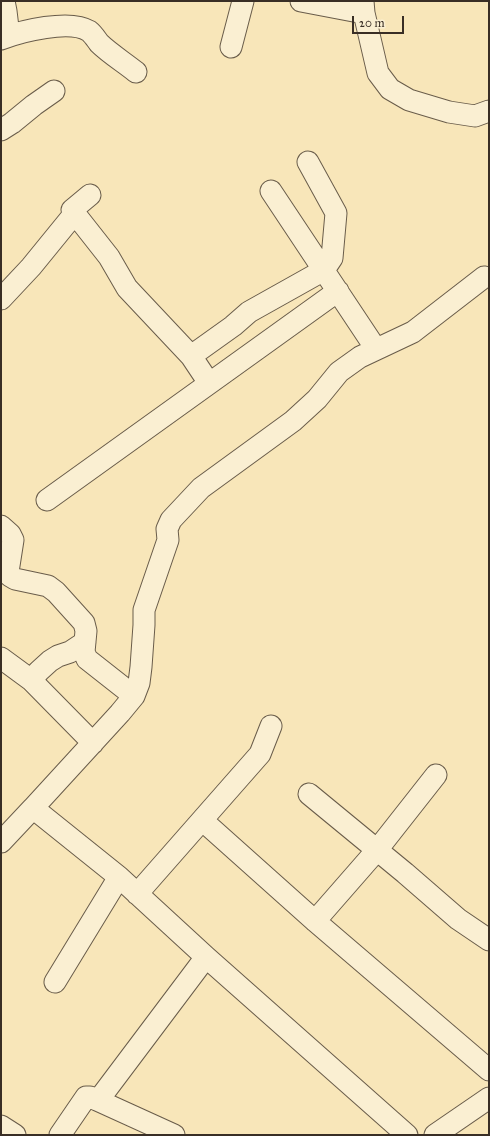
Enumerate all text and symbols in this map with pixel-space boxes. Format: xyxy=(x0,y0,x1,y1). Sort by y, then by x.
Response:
scale bar xyxy=(354,8,406,34)
text: 20 m xyxy=(359,16,385,30)

